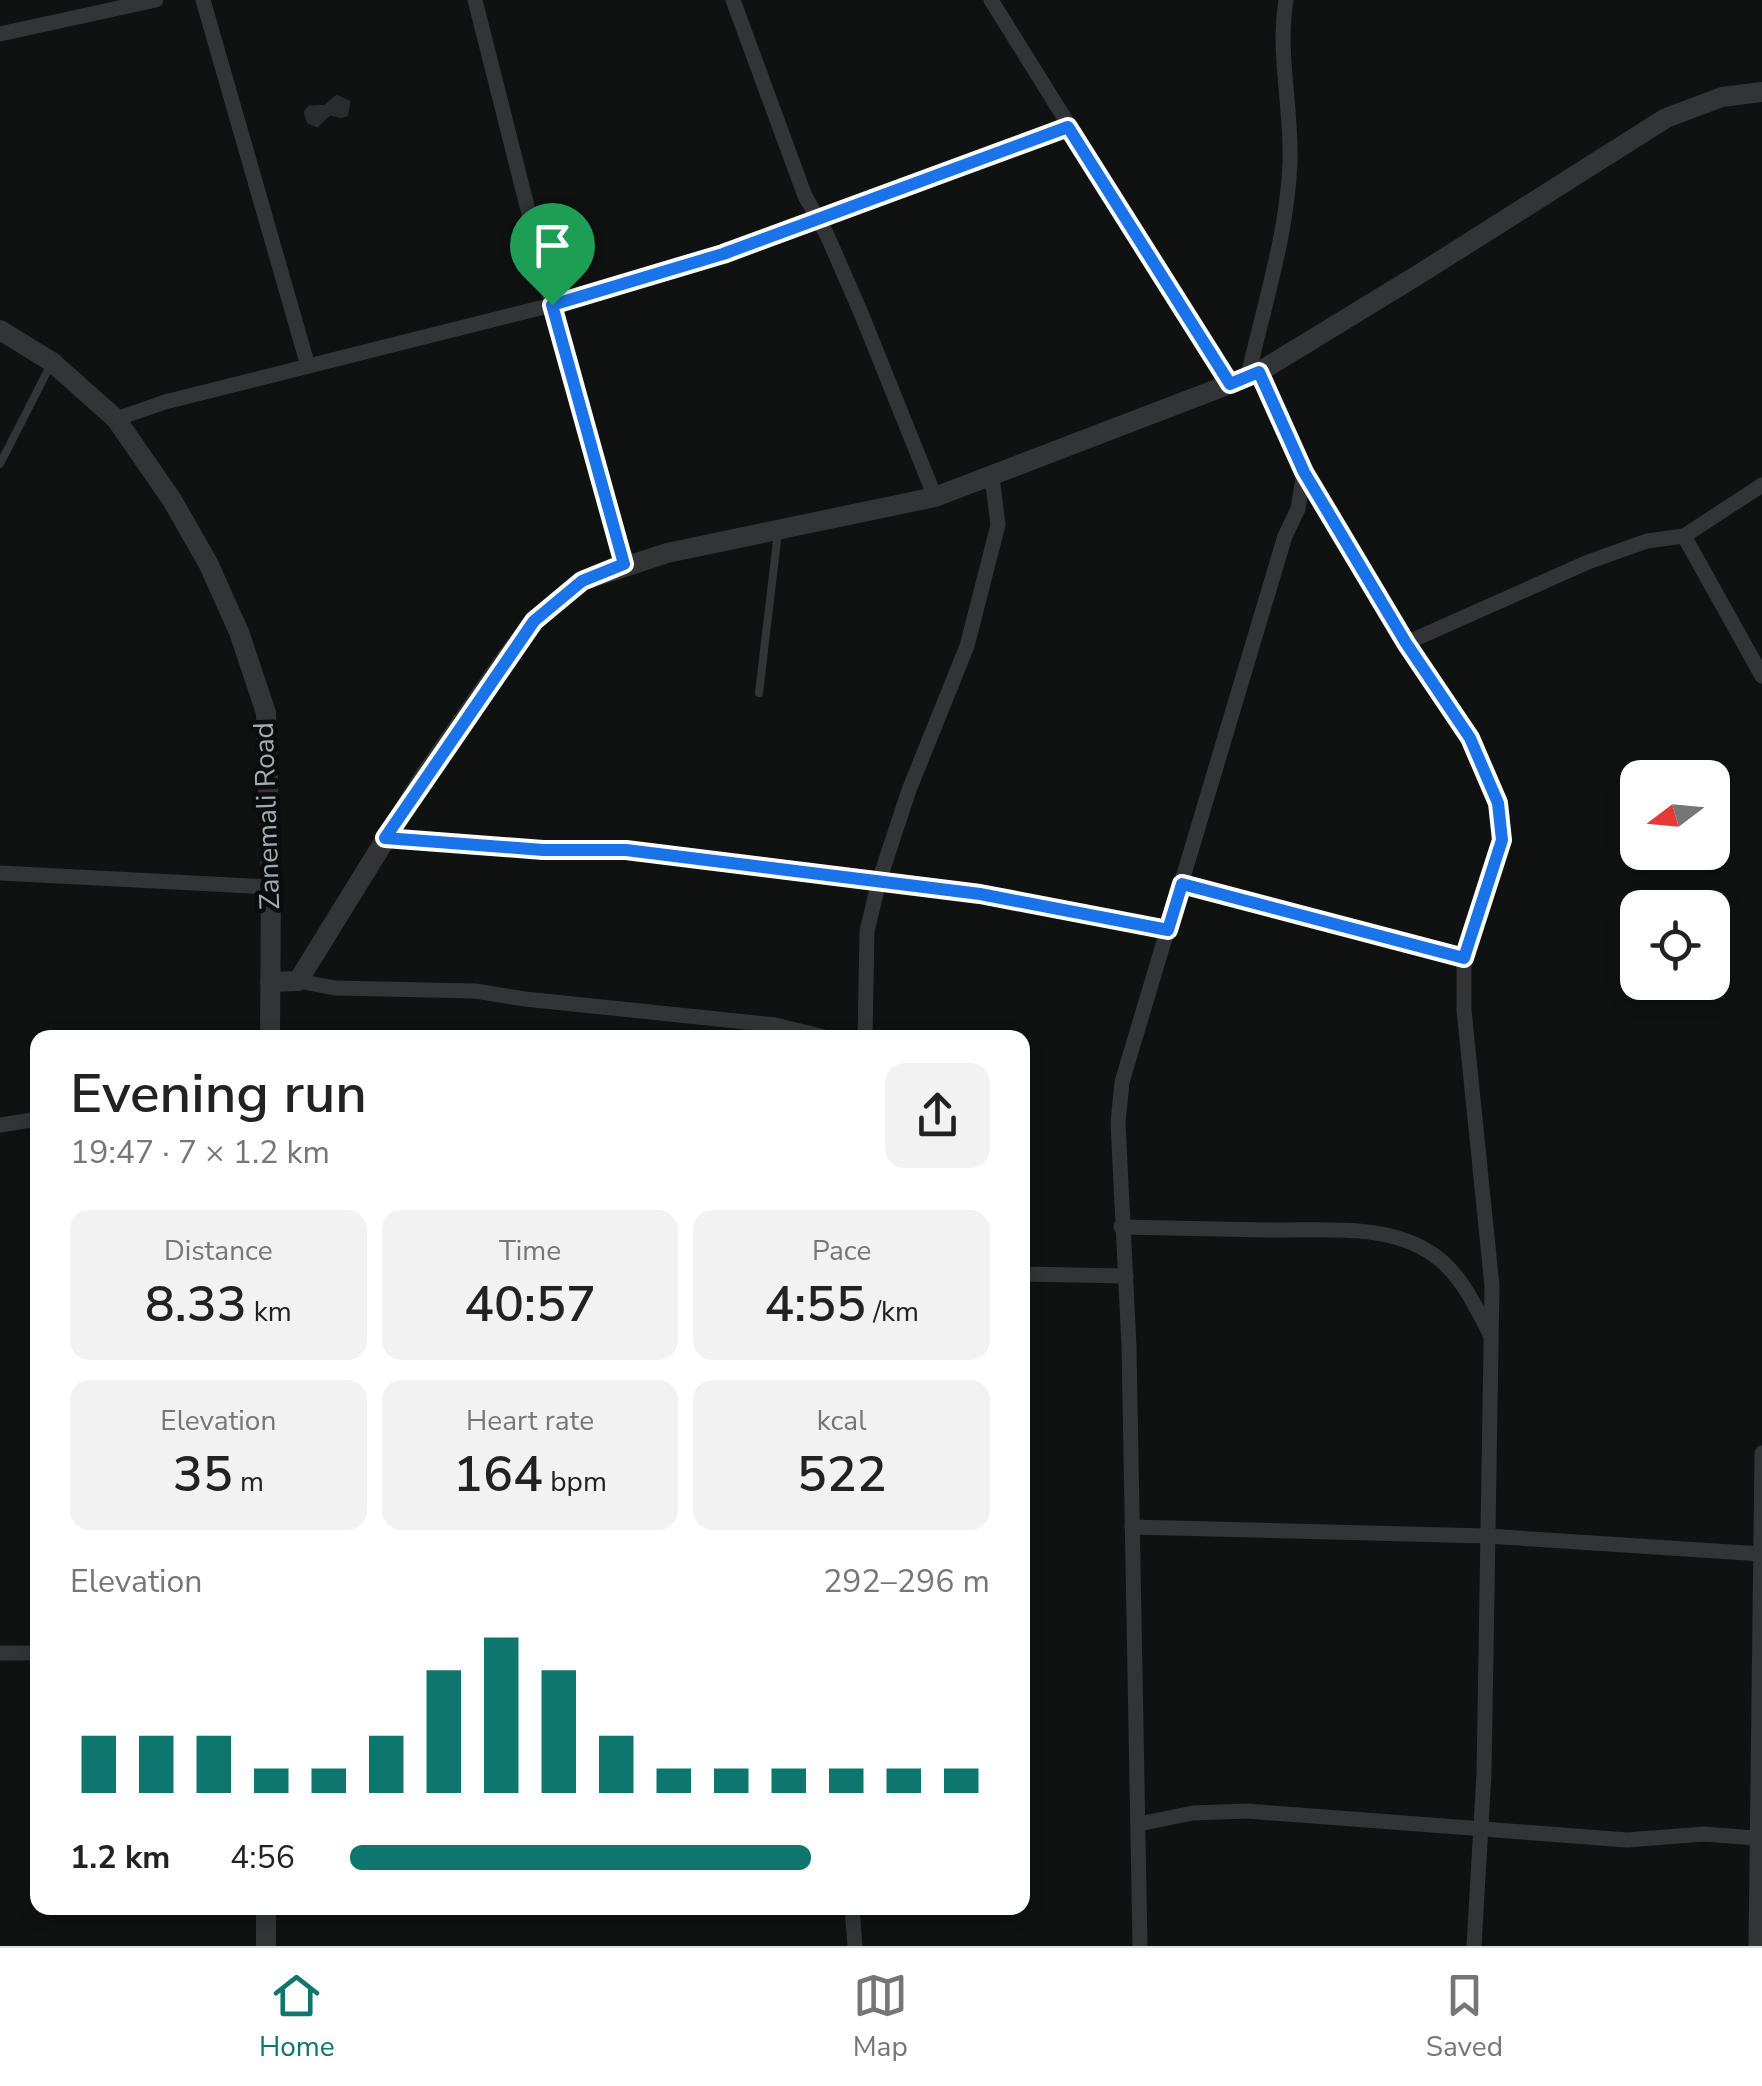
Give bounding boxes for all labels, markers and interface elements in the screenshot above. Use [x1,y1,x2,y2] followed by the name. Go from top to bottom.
[510,203,595,306] pin
[525,218,580,273] icon: arrive
[245,721,289,911] street label: Zanemali Road
[1620,760,1730,870] north arrow
[1620,760,1730,1000] map controls
[1620,890,1730,1000] button: locate
[70,1056,367,1131] text: Evening run
[885,1063,990,1168] button: share
[70,1131,330,1174] text: 19:47 · 7 × 1.2 km
[164,1232,273,1270] text: Distance
[499,1232,561,1270] text: Time
[812,1232,871,1270] text: Pace
[145,1270,247,1339] text: 8.33
[464,1270,596,1339] text: 40:57
[764,1270,866,1339] text: 4:55
[247,1293,292,1331] text: km
[866,1293,919,1331] text: /km
[160,1402,276,1440] text: Elevation
[466,1402,594,1440] text: Heart rate
[817,1402,866,1440] text: kcal
[173,1440,233,1509] text: 35
[453,1440,543,1509] text: 164
[797,1440,887,1509] text: 522
[233,1463,264,1501] text: m
[543,1463,607,1501] text: bpm
[70,1560,203,1603] text: Elevation
[823,1560,990,1603] text: 292–296 m
[70,1836,170,1879] text: 1.2 km
[230,1836,295,1879] text: 4:56
[259,1968,335,2066] tab: Home
[853,1968,908,2066] tab: Map
[1426,1968,1503,2066] tab: Saved

